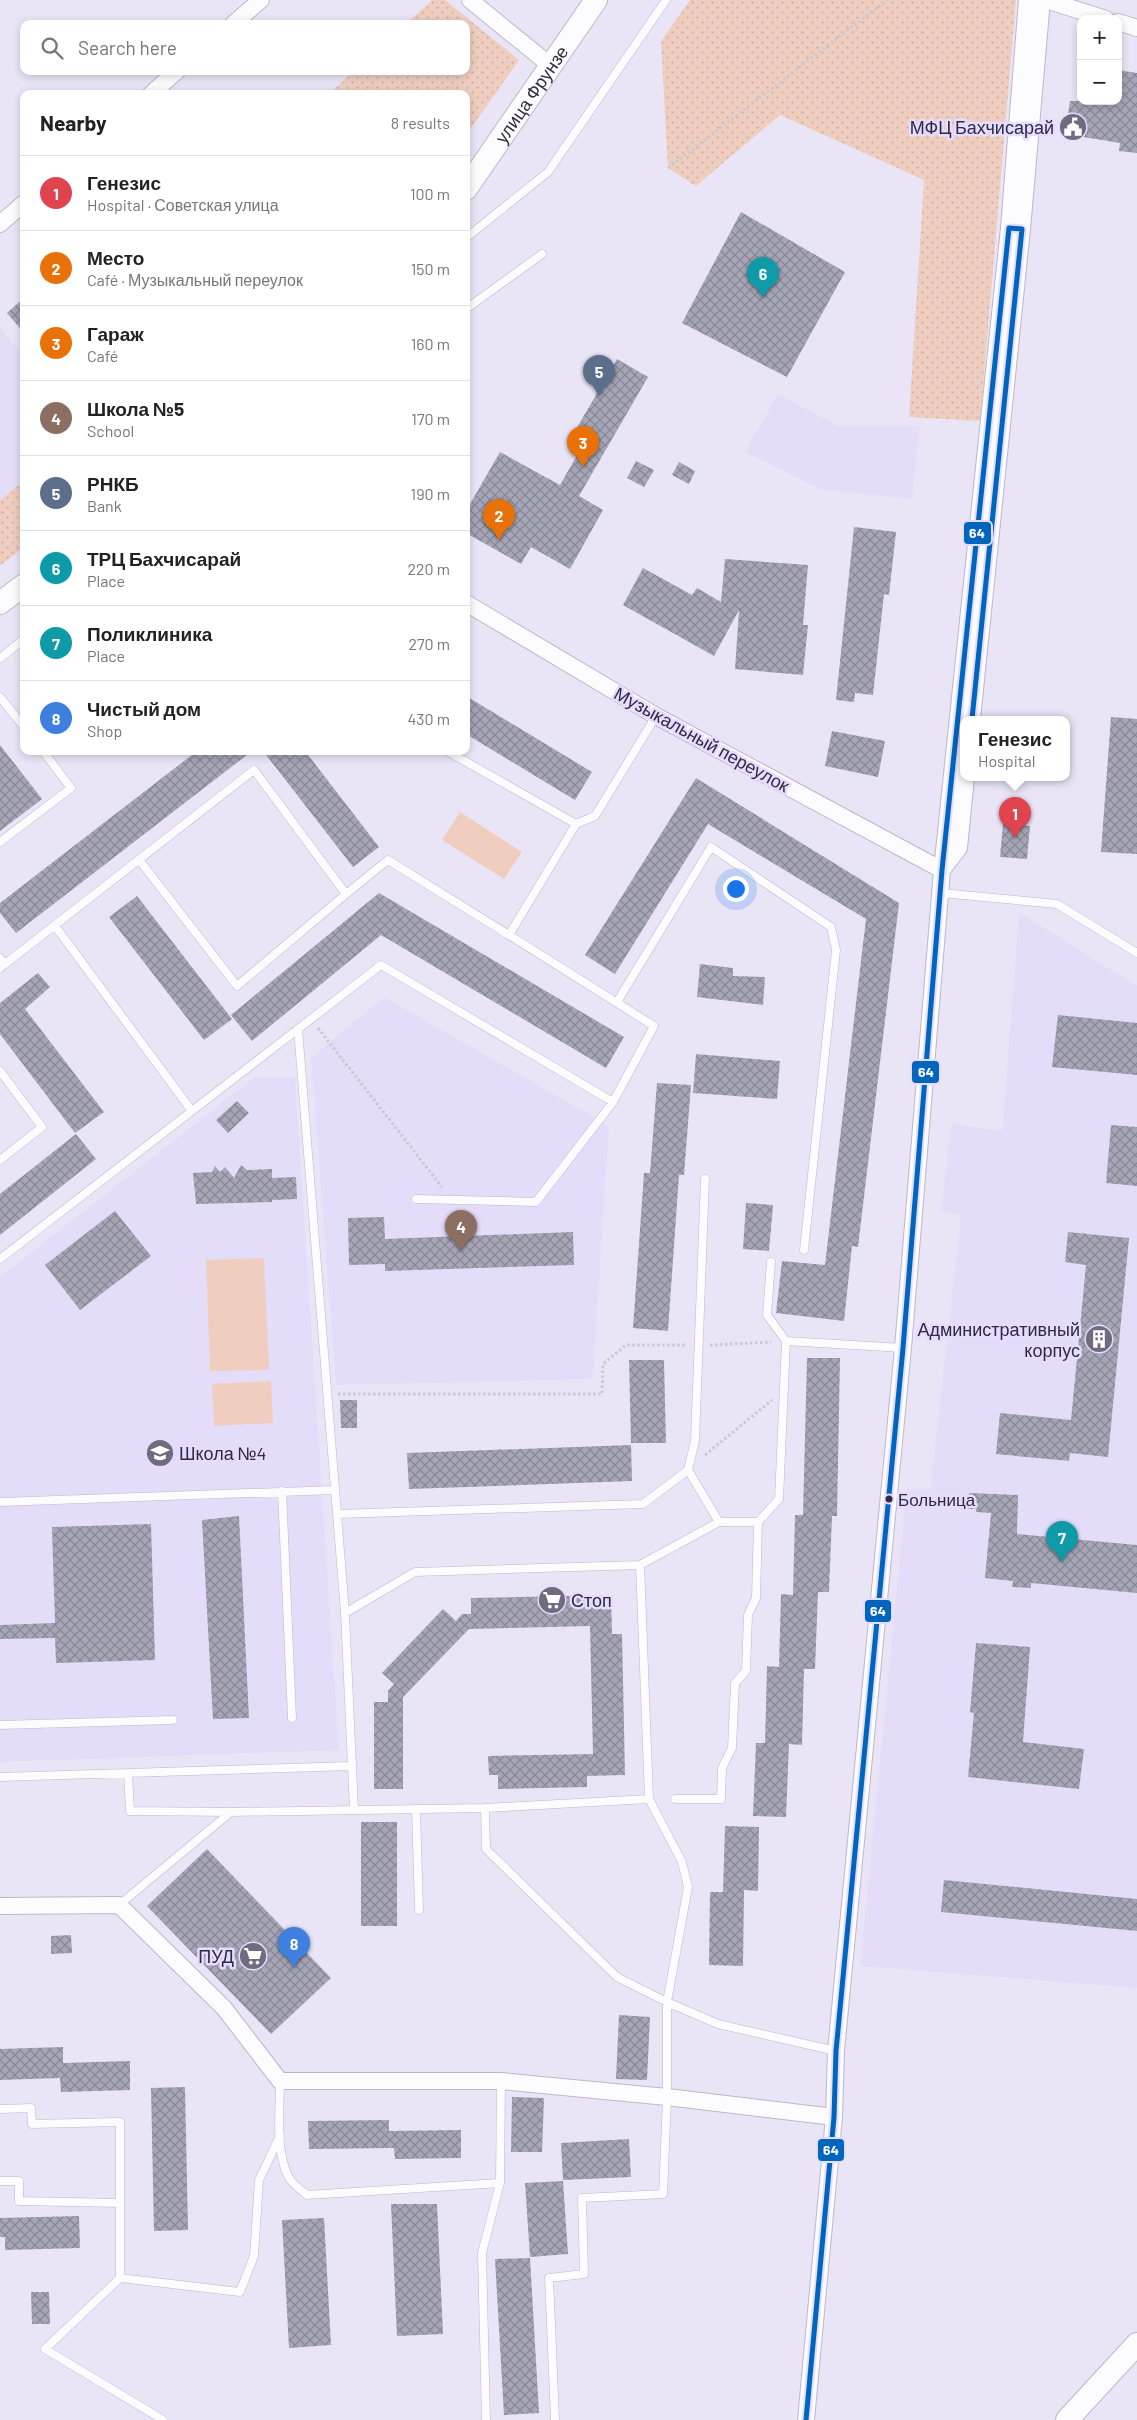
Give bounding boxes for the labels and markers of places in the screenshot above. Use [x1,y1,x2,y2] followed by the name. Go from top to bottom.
[1058,112,1088,142] public building icon: МФЦ Бахчисарай
[910,116,1054,138] place label: МФЦ Бахчисарай
[747,257,779,298] pin: 6
[583,355,615,396] pin: 5
[567,426,599,467] pin: 3
[483,499,515,540] pin: 2
[999,797,1031,838] pin: 1
[445,1210,477,1251] pin: 4
[917,1318,1080,1361] place label: Административный корпус
[1084,1324,1114,1354] building icon: Административный корпус
[145,1438,175,1468] school or university icon: Школа №4
[179,1442,267,1464] place label: Школа №4
[898,1489,976,1509] place label: Больница
[884,1494,894,1504] marker: Больница
[1046,1521,1078,1562] pin: 7
[537,1585,567,1615] supermarket icon: Стоп
[571,1589,612,1611] place label: Стоп
[278,1927,310,1968] pin: 8
[238,1941,268,1971] supermarket icon: ПУД
[198,1945,234,1967] place label: ПУД

